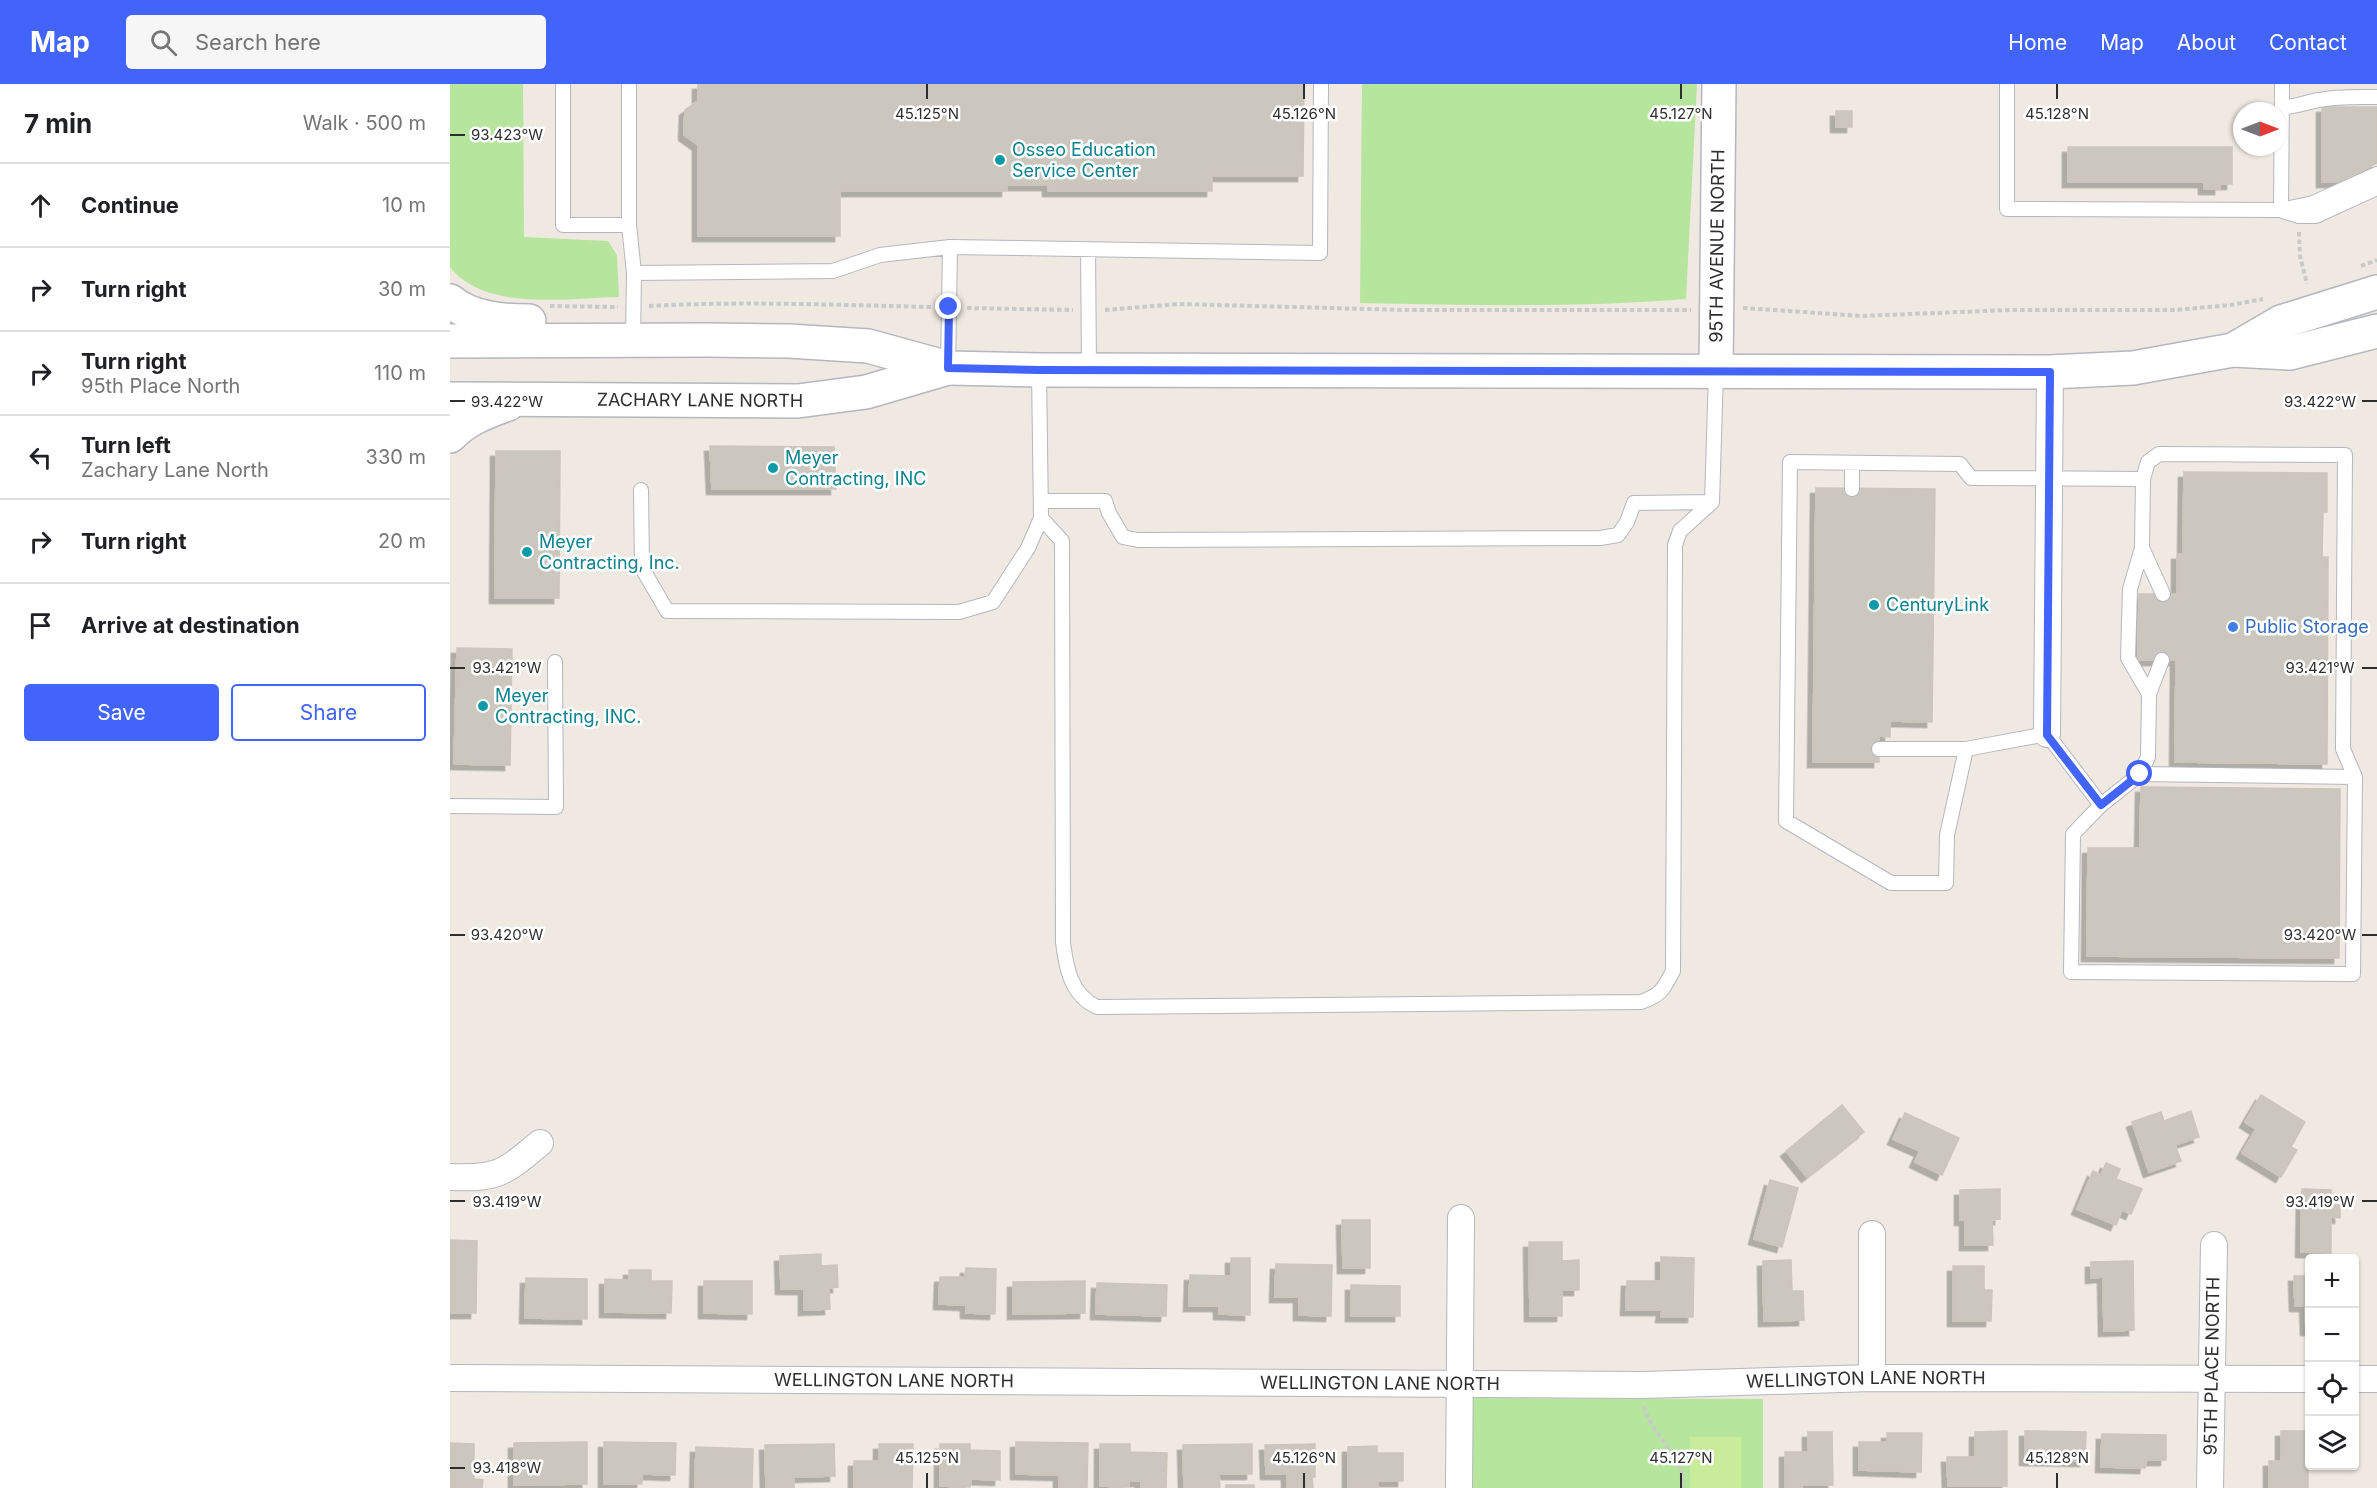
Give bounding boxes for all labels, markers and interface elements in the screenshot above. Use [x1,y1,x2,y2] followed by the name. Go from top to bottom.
[126,15,546,69] search box
[30,25,90,59] text: Map
[147,26,180,59] icon: search
[195,29,321,55] text: Search here
[2008,30,2067,55] text: Home
[2100,30,2144,55] text: Map
[2177,30,2236,55] text: About
[2269,30,2347,55] text: Contact
[2233,102,2287,156] north arrow
[895,104,959,123] text: 45.125°N
[1272,104,1336,123] text: 45.126°N
[1649,104,1713,123] text: 45.127°N
[2025,104,2089,123] text: 45.128°N
[24,108,92,139] text: 7 min
[303,111,426,135] text: Walk · 500 m
[471,125,543,144] text: 93.423°W
[1012,139,1156,181] place label: Osseo Education Service Center
[1705,149,1728,343] street label: 95TH AVENUE NORTH
[993,153,1007,167] marker: Osseo Education Service Center
[24,189,57,222] icon: ahead
[81,192,179,218] text: Continue
[382,193,426,217] text: 10 m
[24,273,57,306] icon: right
[81,276,187,302] text: Turn right
[378,277,426,301] text: 30 m
[935,293,961,319] route end
[81,348,187,374] text: Turn right
[24,357,57,390] icon: right
[374,361,426,385] text: 110 m
[81,374,240,398] text: 95th Place North
[597,389,803,411] street label: ZACHARY LANE NORTH
[471,392,543,411] text: 93.422°W
[2284,392,2356,411] text: 93.422°W
[81,432,171,458] text: Turn left
[24,441,57,474] icon: left
[366,445,426,469] text: 330 m
[785,447,926,489] place label: Meyer Contracting, INC
[81,458,269,482] text: Zachary Lane North
[766,461,780,475] marker: Meyer Contracting, INC
[24,525,57,558] icon: right
[81,528,187,554] text: Turn right
[378,529,426,553] text: 20 m
[539,531,680,573] place label: Meyer Contracting, Inc.
[520,545,534,559] marker: Meyer Contracting, Inc.
[1886,594,1989,615] place label: CenturyLink
[1867,598,1881,612] marker: CenturyLink
[24,609,57,642] icon: arrive
[81,612,300,638] text: Arrive at destination
[2245,616,2369,637] place label: Public Storage
[2226,620,2240,634] marker: Public Storage
[472,658,542,677] text: 93.421°W
[2285,658,2355,677] text: 93.421°W
[24,684,219,741] button: Save
[231,684,426,741] button: Share
[495,685,642,727] place label: Meyer Contracting, INC.
[476,699,490,713] marker: Meyer Contracting, INC.
[2126,760,2152,786] route start
[471,925,543,944] text: 93.420°W
[2284,925,2356,944] text: 93.420°W
[473,1192,542,1211] text: 93.419°W
[2286,1192,2355,1211] text: 93.419°W
[2305,1254,2359,1470] map controls
[2305,1254,2359,1308] button: +
[2200,1277,2223,1456] street label: 95TH PLACE NORTH
[2305,1308,2359,1362] button: −
[2305,1362,2359,1416] button: locate
[1746,1367,1986,1392] street label: WELLINGTON LANE NORTH
[774,1369,1014,1391] street label: WELLINGTON LANE NORTH
[1260,1372,1500,1394] street label: WELLINGTON LANE NORTH
[2305,1416,2359,1470] button: layers
[895,1448,959,1467] text: 45.125°N
[1272,1448,1336,1467] text: 45.126°N
[1649,1448,1713,1467] text: 45.127°N
[2025,1448,2089,1467] text: 45.128°N
[473,1458,542,1477] text: 93.418°W

